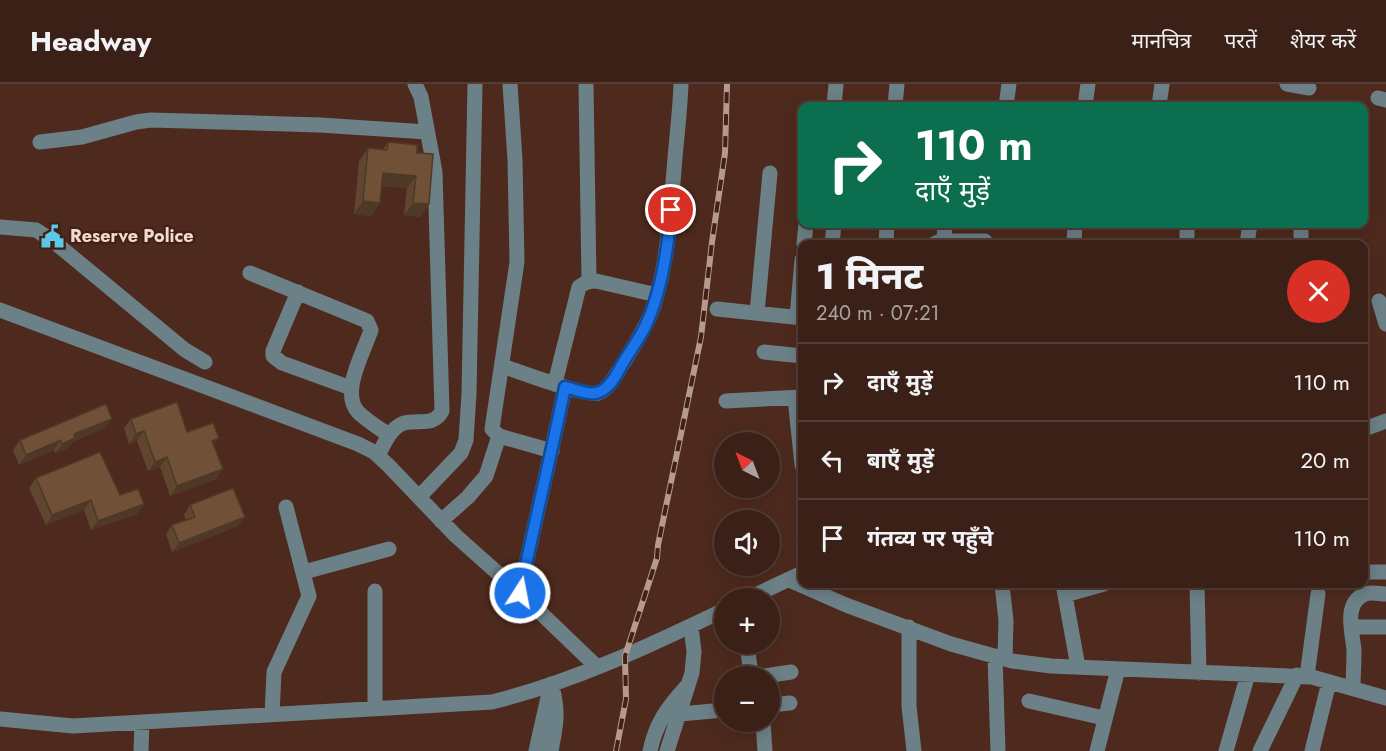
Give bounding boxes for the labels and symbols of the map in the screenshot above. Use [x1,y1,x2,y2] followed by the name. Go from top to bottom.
[645,184,696,235] pin
[39,223,65,249] public building icon: Reserve Police
[70,223,194,249] place label: Reserve Police
[714,432,780,498] north arrow
[488,561,552,625] position arrow

